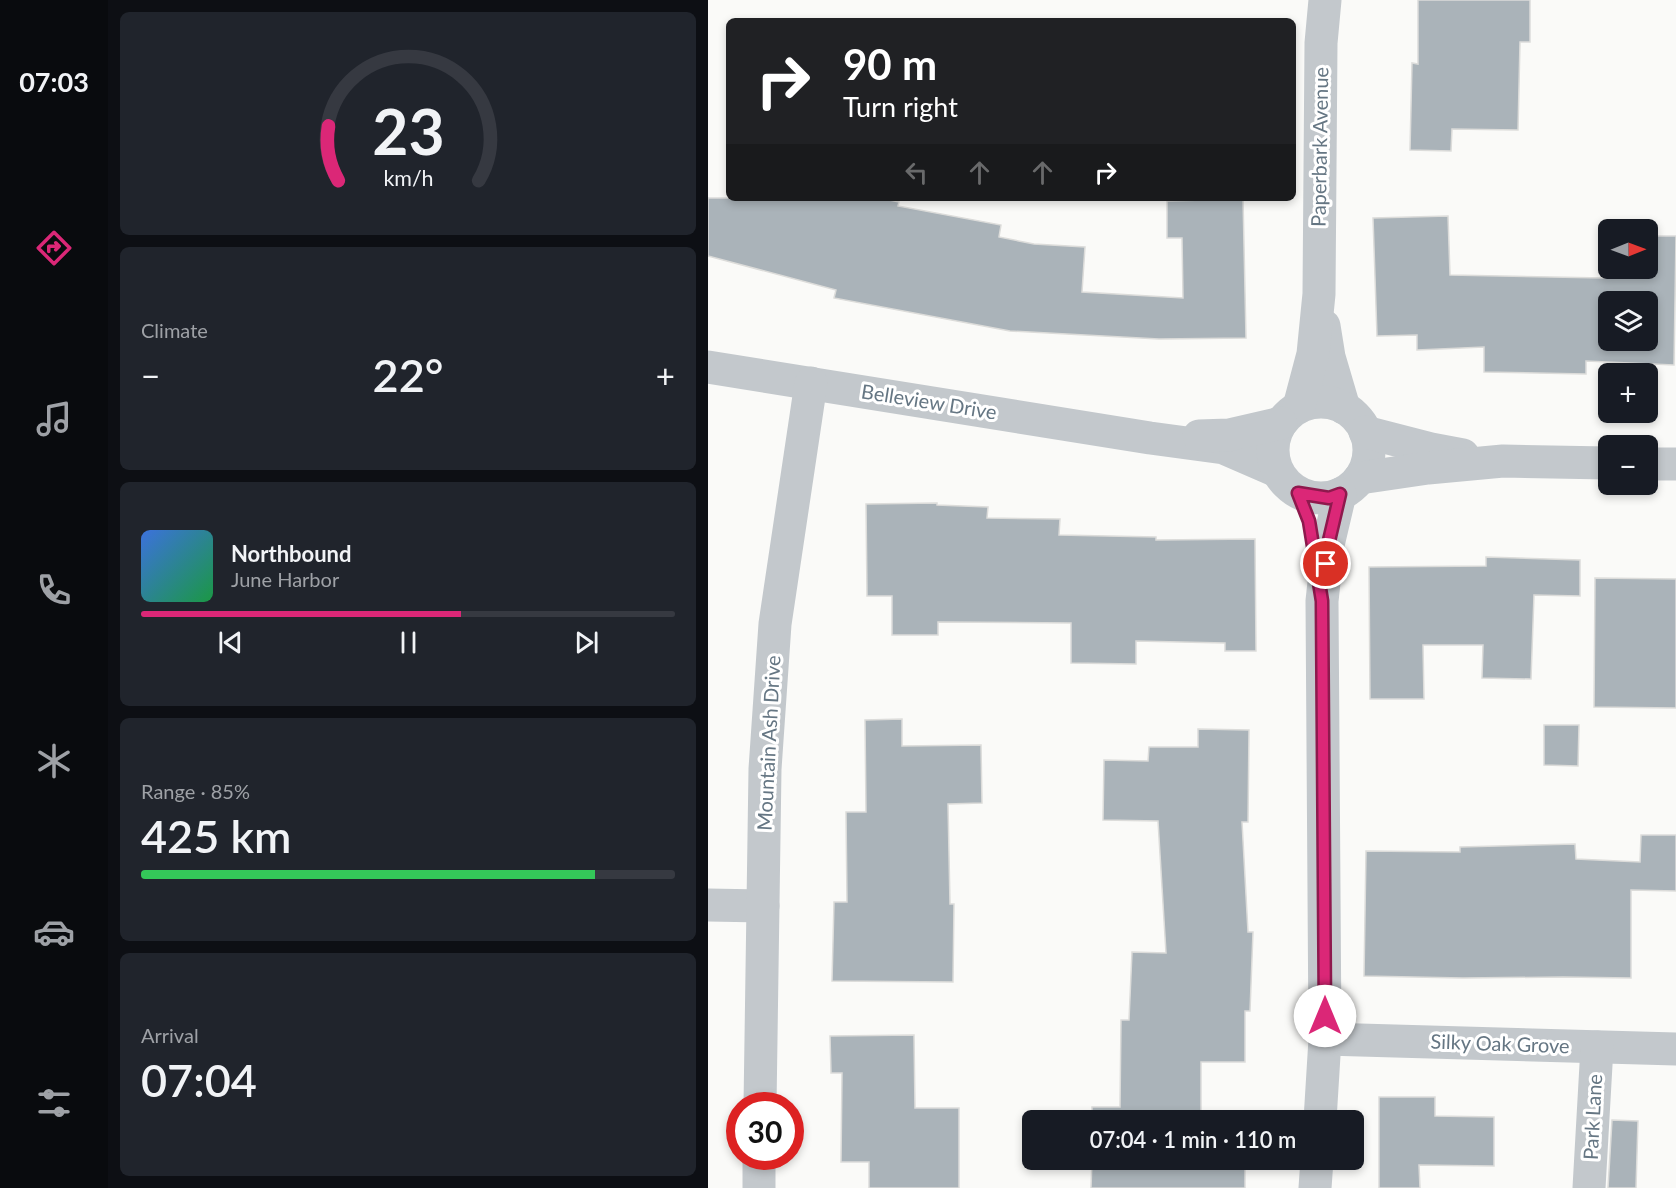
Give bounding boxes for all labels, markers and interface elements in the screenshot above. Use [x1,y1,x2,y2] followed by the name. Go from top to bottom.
[843,39,937,89] text: 90 m
[744,42,822,120] icon: right
[19,65,89,98] text: 07:03
[1306,67,1332,227] street label: Paperbark Avenue
[843,90,958,123] text: Turn right
[372,93,444,168] text: 23
[900,156,933,189] icon: left
[963,156,996,189] icon: ahead
[1026,156,1059,189] icon: ahead
[1089,156,1122,189] icon: right
[383,165,433,191] text: km/h
[1598,219,1658,279] north arrow
[1598,219,1658,495] map controls
[33,227,75,269] icon: directions
[1598,291,1658,351] button: layers
[141,318,208,342] text: Climate
[373,348,443,402] text: 22°
[141,355,160,395] text: −
[656,355,675,395] text: +
[1598,363,1658,423] button: +
[860,378,999,424] street label: Belleview Drive
[33,398,75,440] icon: music
[1598,435,1658,495] button: −
[1300,538,1351,589] pin
[231,540,351,567] text: Northbound
[1309,547,1342,580] icon: arrive
[231,567,339,591] text: June Harbor
[33,569,75,611] icon: phone
[214,626,247,659] icon: previous
[392,626,425,659] icon: pause
[570,626,603,659] icon: next
[751,655,785,831] street label: Mountain Ash Drive
[33,740,75,782] icon: climate
[141,779,250,803] text: Range · 85%
[141,809,291,863] text: 425 km
[33,911,75,953] icon: car
[1293,984,1357,1048] position arrow
[141,1023,199,1047] text: Arrival
[1430,1029,1570,1057] street label: Silky Oak Grove
[141,1053,257,1107] text: 07:04
[1578,1073,1606,1161] street label: Park Lane
[33,1082,75,1124] icon: filters
[726,1092,804,1170] speed limit sign: 30
[1090,1126,1296,1153] text: 07:04 · 1 min · 110 m

